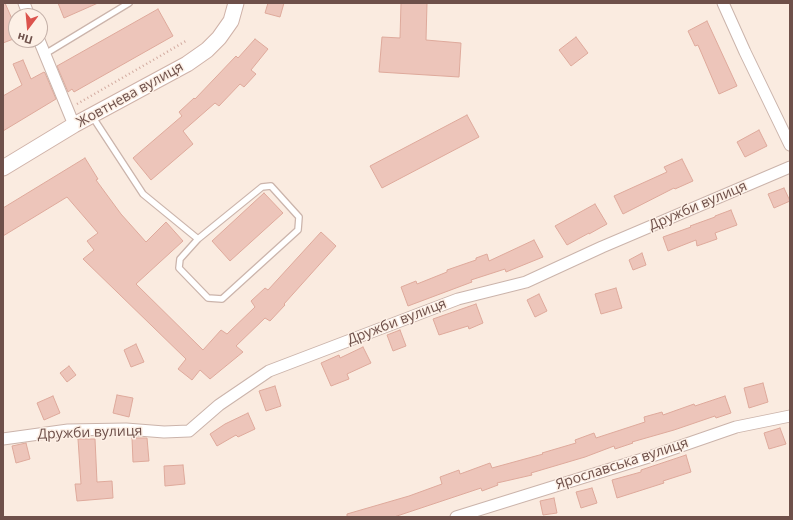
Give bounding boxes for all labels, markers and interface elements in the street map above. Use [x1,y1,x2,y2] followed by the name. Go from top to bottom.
[8,8,48,48] north arrow
[15,30,34,48] text: Пн
[74,59,186,131] street label: Жовтнева вулиця
[646,178,750,234] street label: Дружби вулиця
[345,295,449,349] street label: Дружби вулиця
[37,423,143,443] street label: Дружби вулиця
[554,435,690,493] street label: Ярославська вулиця

